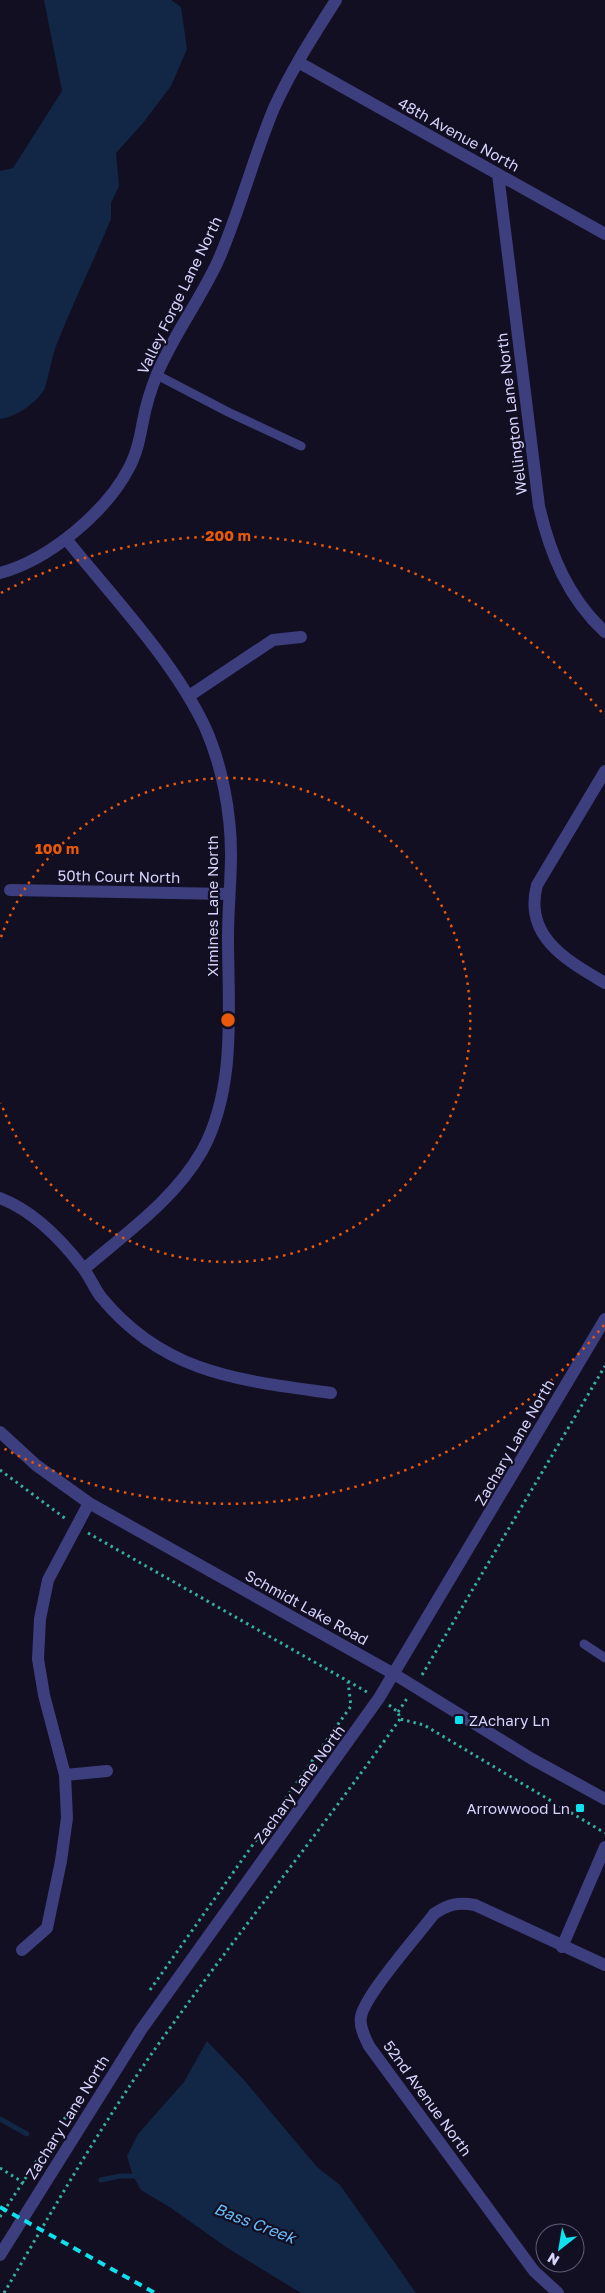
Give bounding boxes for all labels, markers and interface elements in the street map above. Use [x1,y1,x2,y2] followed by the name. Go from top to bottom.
[395,93,523,175] street label: 48th Avenue North
[133,213,225,377] street label: Valley Forge Lane North
[492,332,530,496] street label: Wellington Lane North
[205,526,251,544] text: 200 m
[203,835,221,977] street label: Ximines Lane North
[35,839,79,857] text: 100 m
[57,866,181,886] street label: 50th Court North
[219,1011,237,1029] centre of rings
[471,1376,557,1508] street label: Zachary Lane North
[242,1566,372,1648] street label: Schmidt Lake Road
[469,1711,550,1729] place label: ZAchary Ln
[453,1714,465,1726] marker: ZAchary Ln
[250,1721,348,1847] street label: Zachary Lane North
[466,1799,570,1817] place label: Arrowwood Ln
[574,1802,586,1814] marker: Arrowwood Ln
[380,2037,476,2159] street label: 52nd Avenue North
[22,2052,112,2182] street label: Zachary Lane North
[212,2198,300,2248] water label: Bass Creek
[535,2223,585,2273] north arrow
[544,2250,562,2270] text: N

